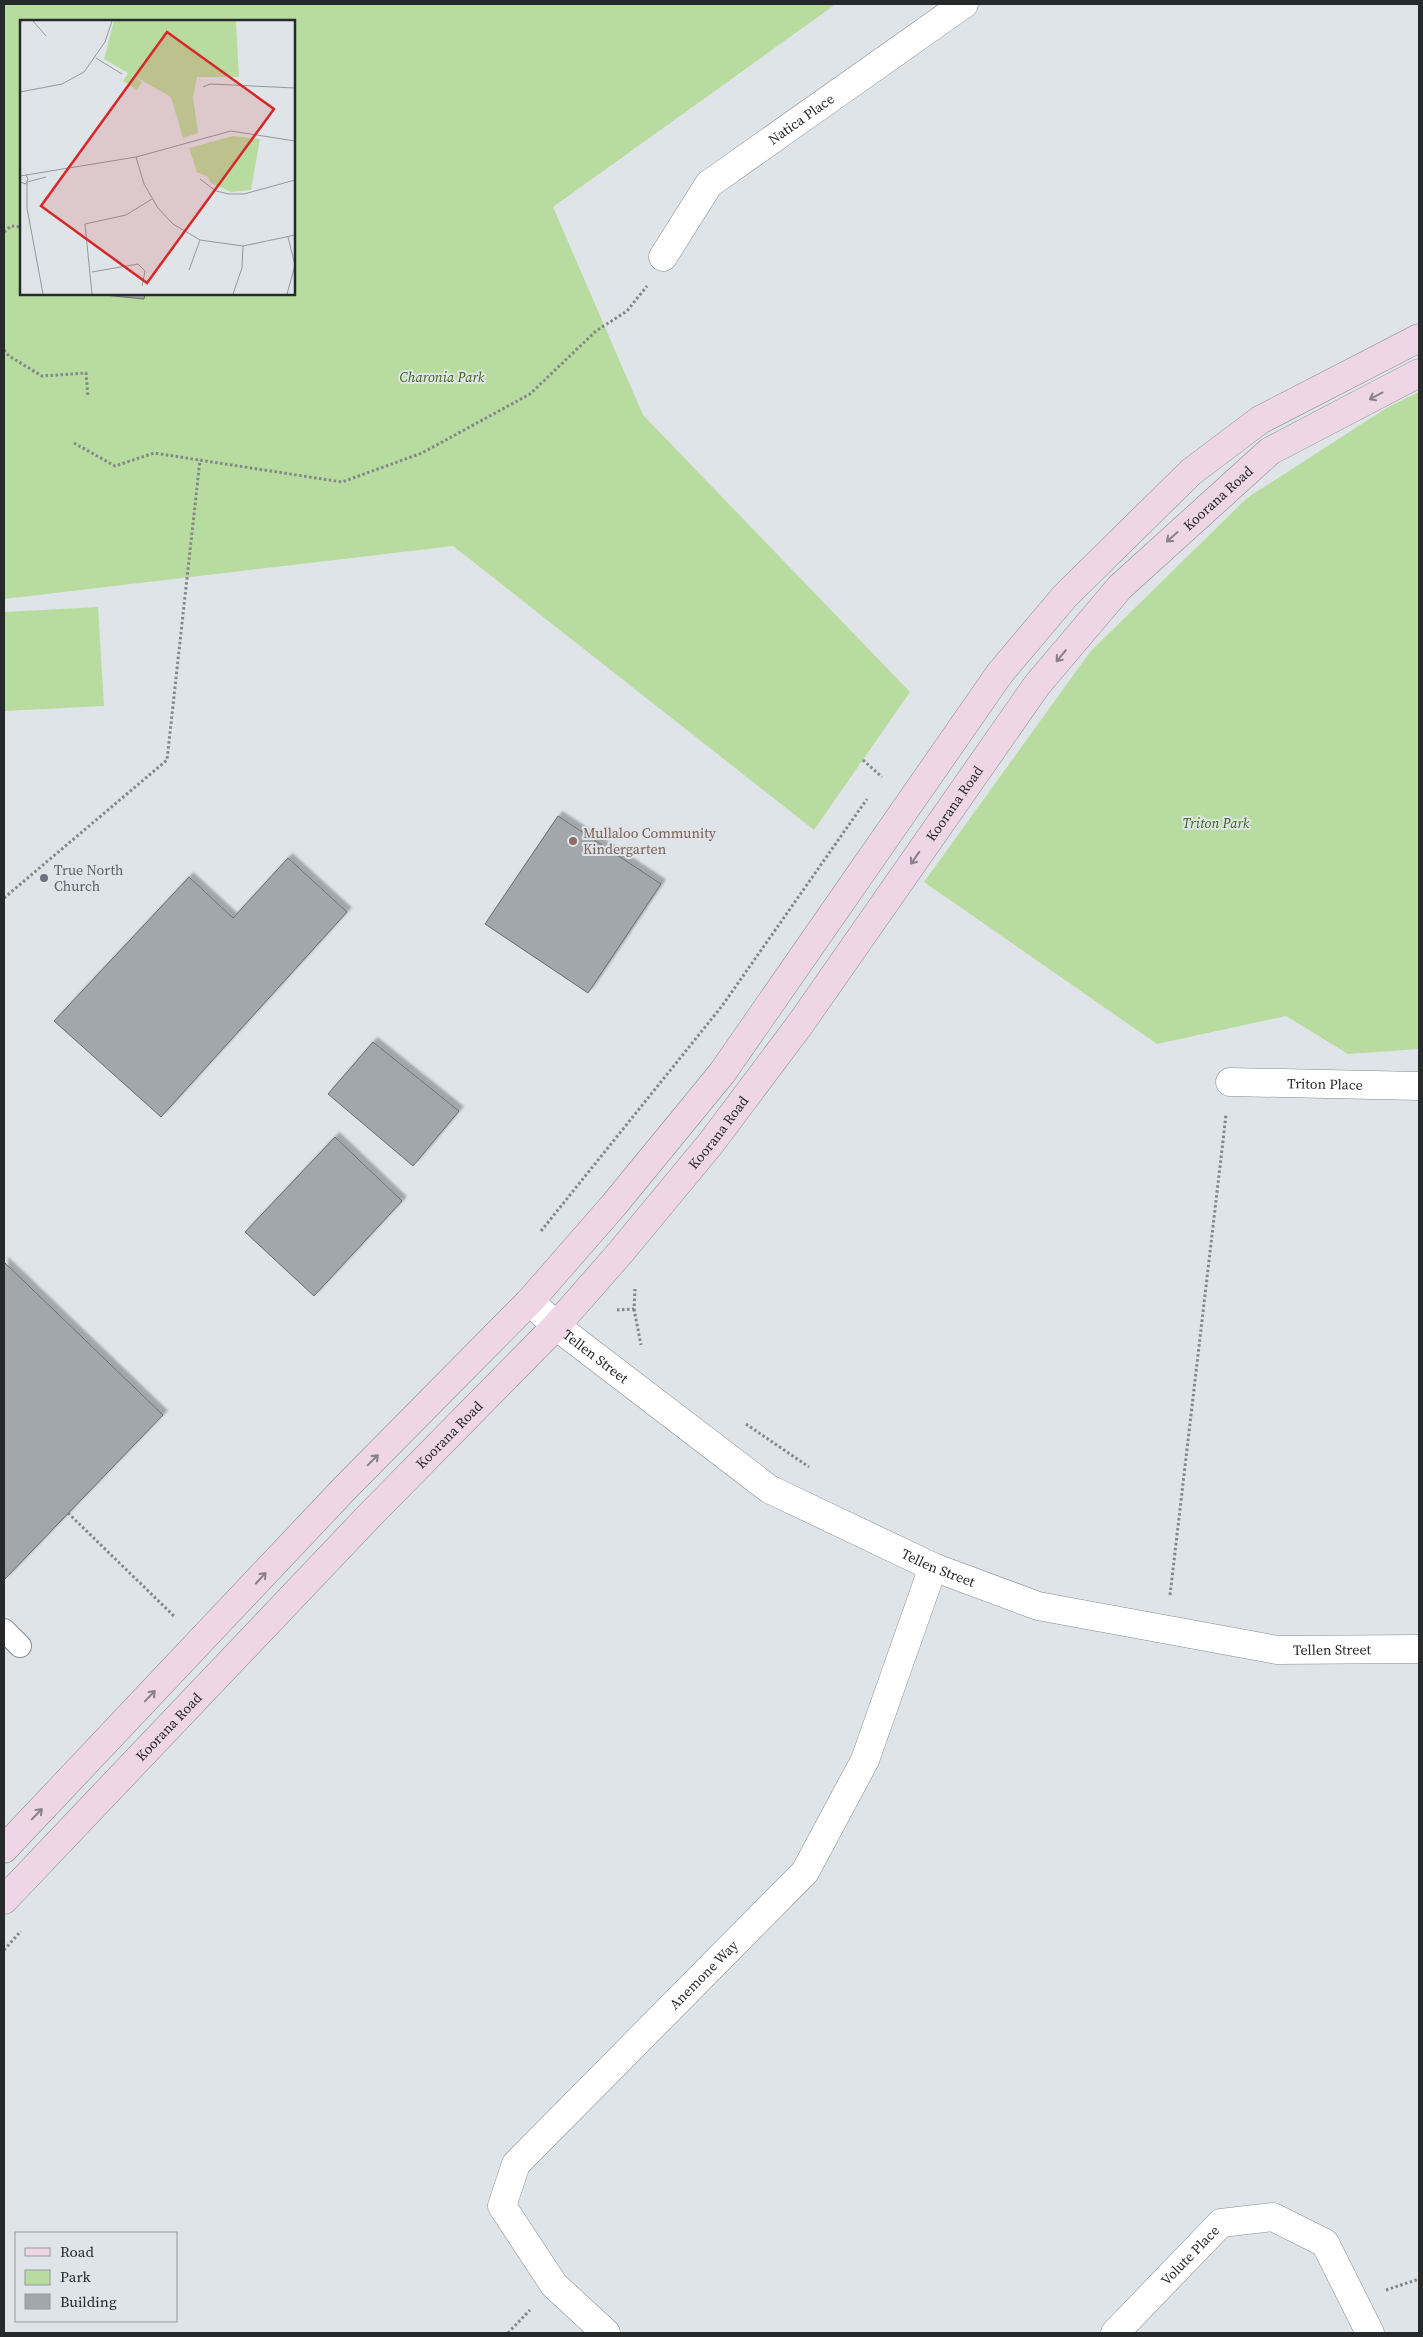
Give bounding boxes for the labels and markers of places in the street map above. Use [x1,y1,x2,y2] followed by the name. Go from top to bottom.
[583,823,717,859] place label: Mullaloo Community Kindergarten
[567,835,579,847] marker: Mullaloo Community Kindergarten
[54,860,123,896] place label: True North Church
[38,872,50,884] marker: True North Church

